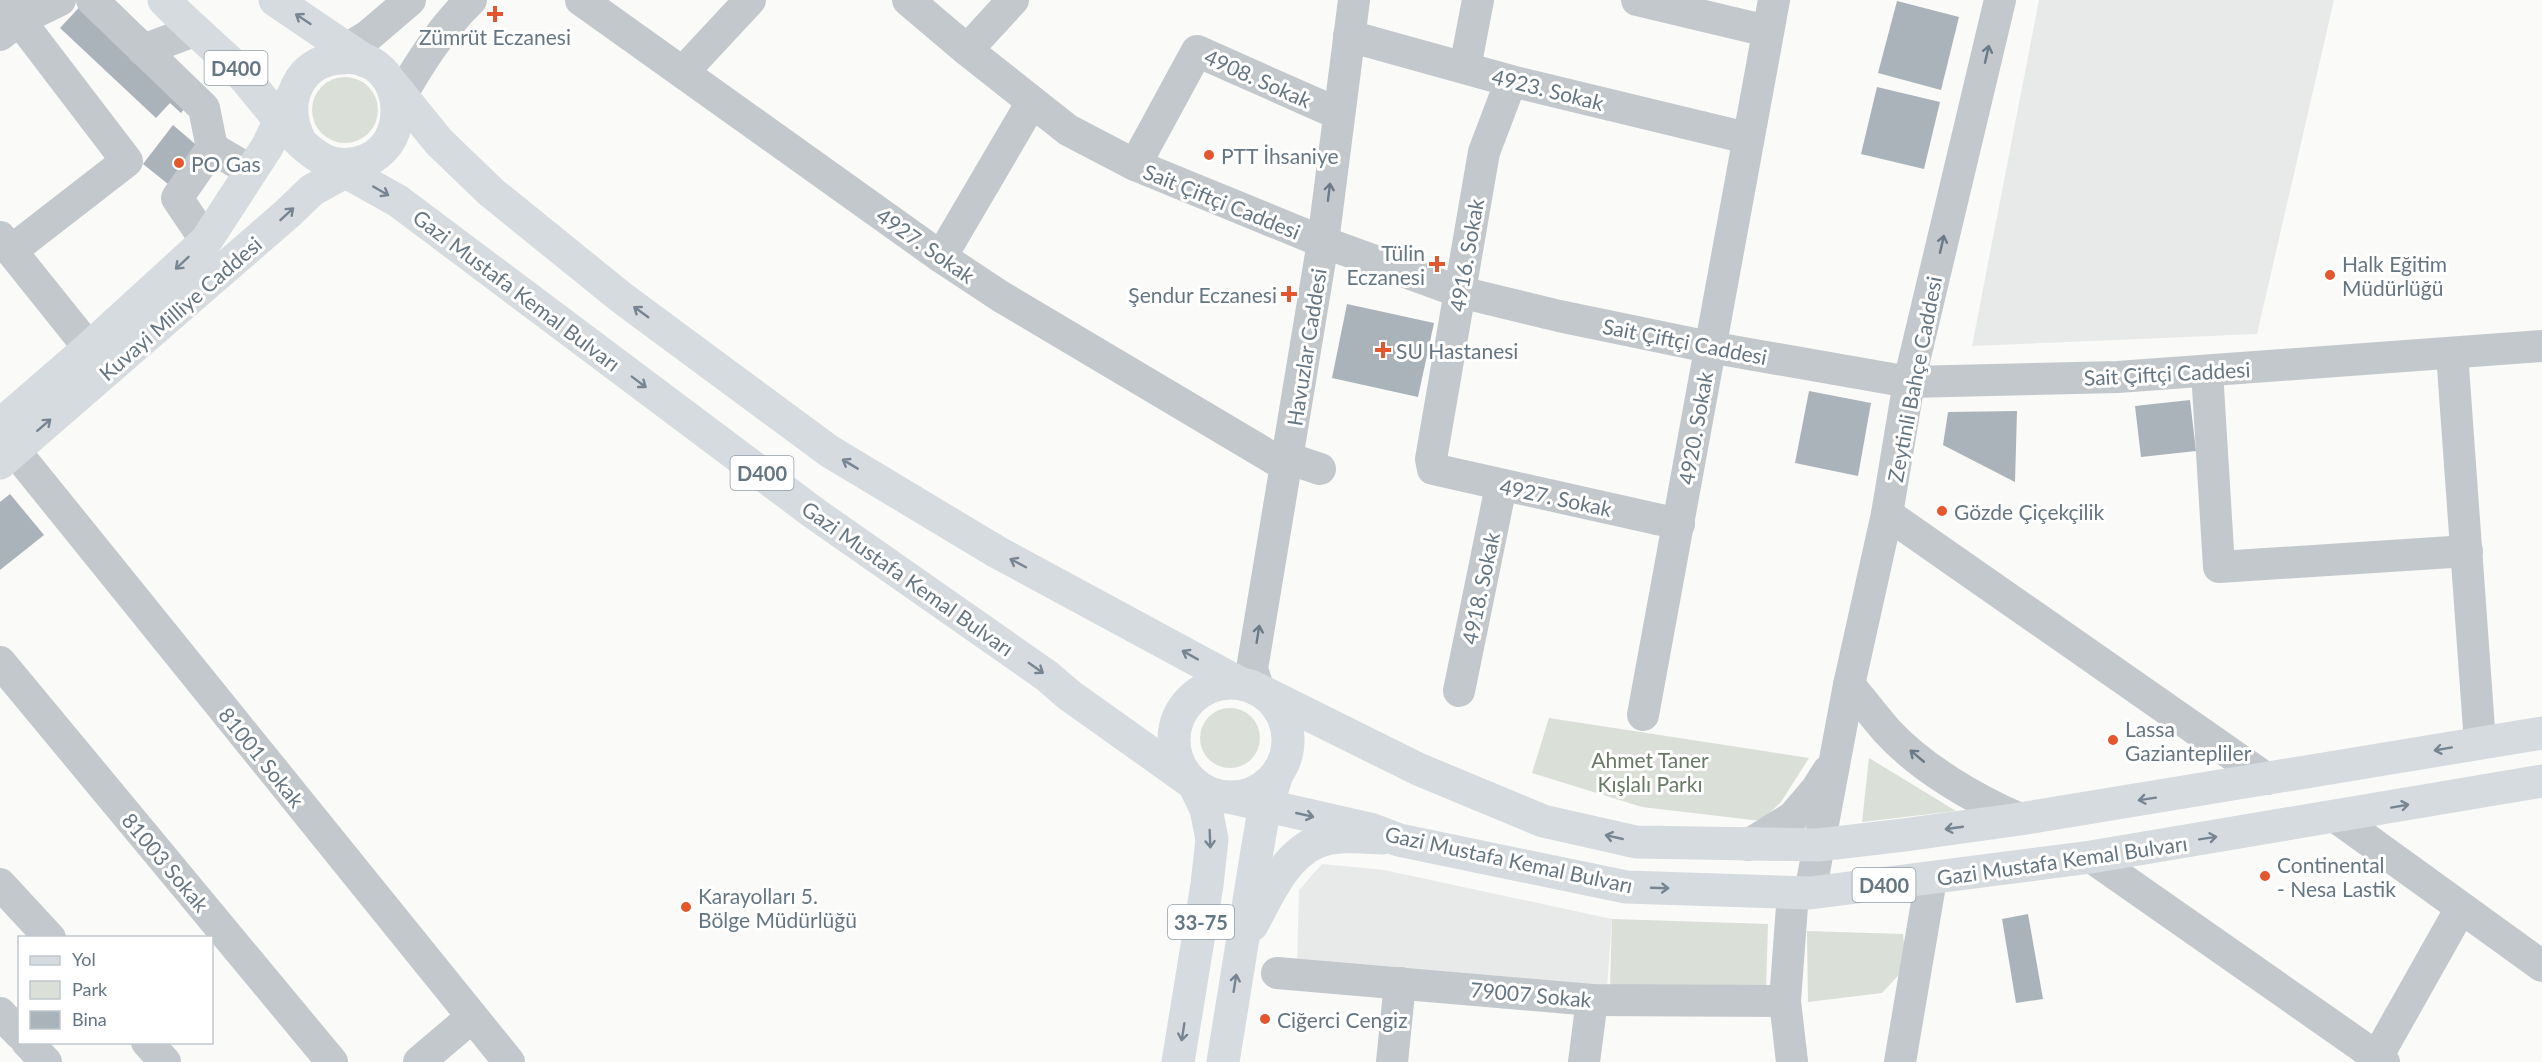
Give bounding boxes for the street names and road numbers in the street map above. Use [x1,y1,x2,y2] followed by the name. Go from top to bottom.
[1201,43,1315,113] street label: 4908. Sokak
[204,51,268,85] road number: D400
[1490,63,1607,115] street label: 4923. Sokak
[1140,158,1304,244] street label: Sait Çiftçi Caddesi
[1444,196,1488,313] street label: 4916. Sokak
[872,202,980,288] street label: 4927. Sokak
[409,204,625,376] street label: Gazi Mustafa Kemal Bulvarı
[94,231,266,385] street label: Kuvayi Milliye Caddesi
[1281,266,1331,428] street label: Havuzlar Caddesi
[1882,274,1946,484] street label: Zeytinli Bahçe Caddesi
[1601,313,1769,369] street label: Sait Çiftçi Caddesi
[2083,356,2251,390] street label: Sait Çiftçi Caddesi
[1673,369,1717,486] street label: 4920. Sokak
[730,456,794,490] road number: D400
[1498,473,1615,521] street label: 4927. Sokak
[797,495,1019,661] street label: Gazi Mustafa Kemal Bulvarı
[1456,529,1504,646] street label: 4918. Sokak
[214,702,310,812] street label: 81001 Sokak
[117,808,215,917] street label: 81003 Sokak
[1383,821,1635,897] street label: Gazi Mustafa Kemal Bulvarı
[1935,830,2189,890] street label: Gazi Mustafa Kemal Bulvarı
[1852,868,1916,902] road number: D400
[1168,905,1234,939] road number: 33-75
[1469,976,1593,1012] street label: 79007 Sokak

